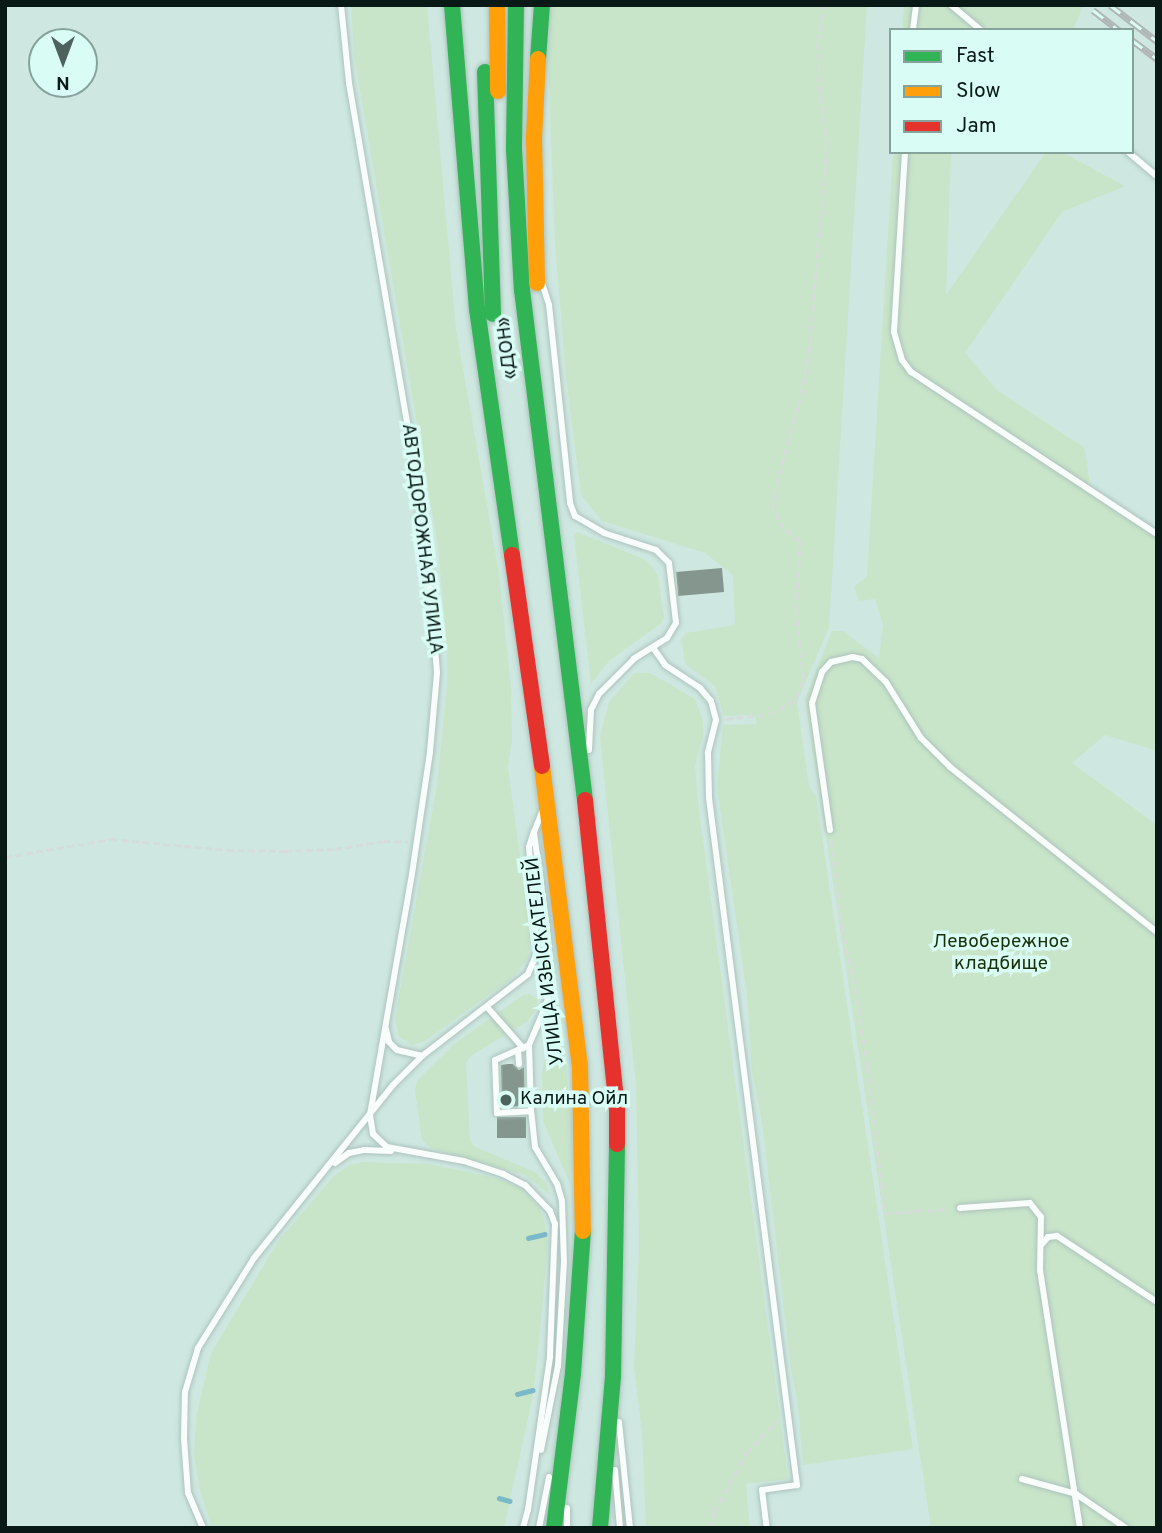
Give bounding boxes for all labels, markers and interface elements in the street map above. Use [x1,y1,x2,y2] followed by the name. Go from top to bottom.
[28,28,98,98] north arrow
[889,28,1134,154] legend
[956,43,995,70] text: Fast
[56,70,70,94] text: N
[956,78,1001,105] text: Slow
[956,113,997,140] text: Jam
[493,315,523,381] street label: «ДОН»
[396,422,446,656] street label: АВТОДОРОЖНАЯ УЛИЦА
[522,855,570,1067] street label: УЛИЦА ИЗЫСКАТЕЛЕЙ
[932,932,1070,976] park label: Левобережное кладбище
[520,1089,628,1111] place label: Калина Ойл
[498,1092,514,1108] marker: Калина Ойл

